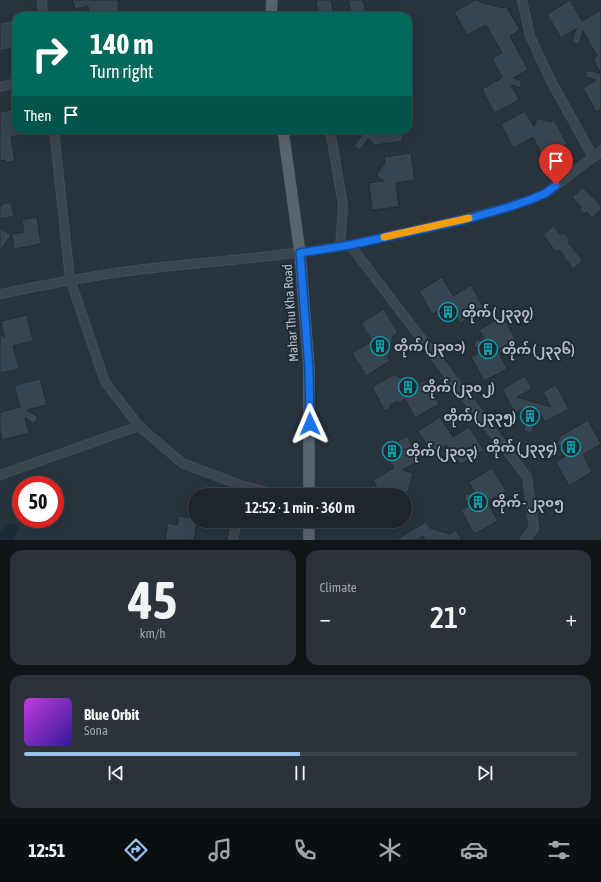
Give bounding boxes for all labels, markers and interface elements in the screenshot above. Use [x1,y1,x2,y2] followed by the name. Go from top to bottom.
[24,28,76,80] icon: right
[90,28,153,60] text: 140 m
[90,61,153,82] text: Turn right
[60,104,82,126] icon: arrive
[24,107,52,124] text: Then
[539,144,573,185] pin
[545,150,567,172] icon: arrive
[280,264,301,362] street label: Mahar Thu Kha Road
[437,301,459,323] building icon: တိုက် (၂၃၃၇)
[462,303,533,324] place label: တိုက် (၂၃၃၇)
[369,335,391,357] building icon: တိုက် (၂၃၀၁)
[394,337,465,358] place label: တိုက် (၂၃၀၁)
[477,338,499,360] building icon: တိုက် (၂၃၃၆)
[502,340,575,361] place label: တိုက် (၂၃၃၆)
[397,376,419,398] building icon: တိုက် (၂၃၀၂)
[422,378,495,399] place label: တိုက် (၂၃၀၂)
[289,403,331,445] position arrow
[519,405,541,427] building icon: တိုက် (၂၃၃၅)
[443,407,516,428] place label: တိုက် (၂၃၃၅)
[560,436,582,458] building icon: တိုက် (၂၃၃၄)
[486,438,557,459] place label: တိုက် (၂၃၃၄)
[381,440,403,462] building icon: တိုက် (၂၃၀၃)
[406,442,477,463] place label: တိုက် (၂၃၀၃)
[12,476,64,528] speed limit sign: 50
[467,491,489,513] building icon: တိုက် - ၂၃၀၅
[492,493,564,514] place label: တိုက် - ၂၃၀၅
[245,499,355,516] text: 12:52 · 1 min · 360 m
[128,570,177,630] text: 45
[320,580,357,595] text: Climate
[430,600,466,634] text: 21°
[320,605,331,631] text: −
[566,605,577,631] text: +
[140,626,166,641] text: km/h
[84,706,139,723] text: Blue Orbit
[84,723,108,738] text: Sona
[105,762,127,784] icon: previous
[289,762,311,784] icon: pause
[474,762,496,784] icon: next
[122,836,150,864] icon: directions
[206,836,234,864] icon: music
[291,836,319,864] icon: phone
[376,836,404,864] icon: climate
[460,836,488,864] icon: car
[545,836,573,864] icon: filters
[28,840,65,861] text: 12:51

